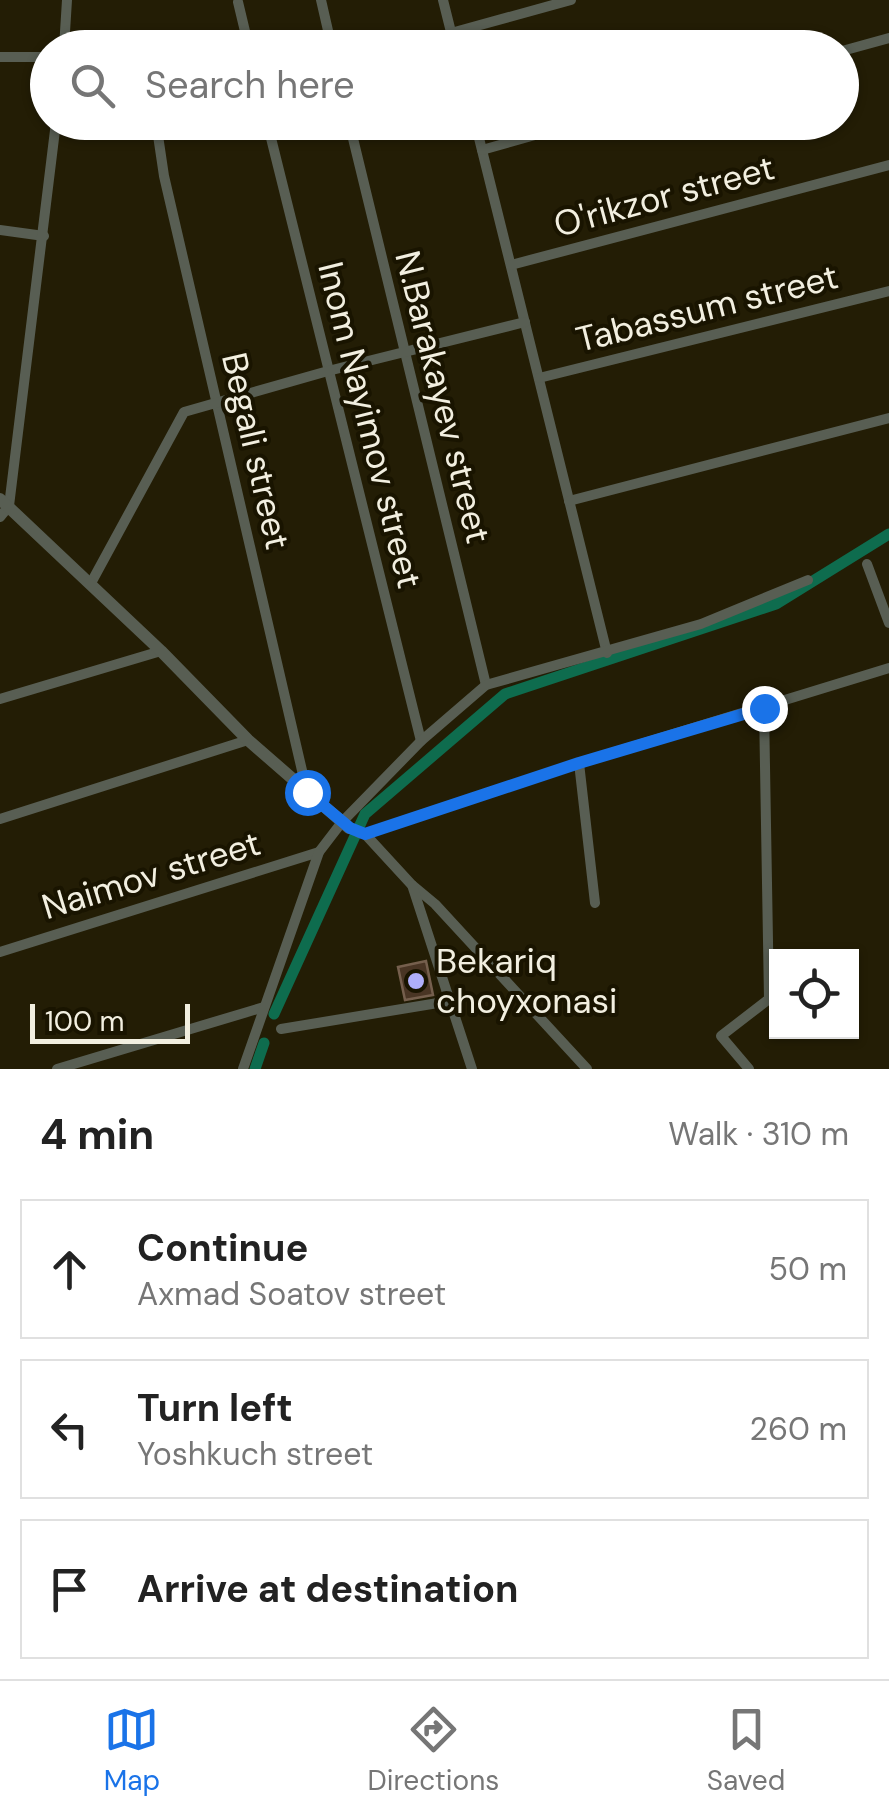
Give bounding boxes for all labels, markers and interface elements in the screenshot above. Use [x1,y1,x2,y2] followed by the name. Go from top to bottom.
[30,30,859,140] search box
[65,58,120,113] icon: search
[145,60,355,110] text: Search here
[549,144,779,248] street label: O'rikzor street
[384,246,502,548] street label: N.Barakayev street
[571,253,843,363] street label: Tabassum street
[307,257,433,593] street label: Inom Nayimov street
[211,348,301,554] street label: Begali street
[742,686,788,732] route end
[285,770,331,816] route start
[36,820,266,930] street label: Naimov street
[436,938,617,1024] place label: Bekariq choyxonasi
[769,949,859,1039] map controls
[769,949,859,1039] button: locate
[405,970,427,992] marker: Bekariq choyxonasi
[30,999,190,1044] scale bar
[45,1003,124,1040] text: 100 m
[40,1107,154,1162] text: 4 min
[668,1113,849,1155] text: Walk · 310 m
[137,1223,308,1273] text: Continue
[42,1242,97,1297] icon: ahead
[769,1248,847,1290] text: 50 m
[137,1273,446,1315] text: Axmad Soatov street
[137,1383,293,1433] text: Turn left
[42,1402,97,1457] icon: left
[750,1408,847,1450] text: 260 m
[137,1433,373,1475] text: Yoshkuch street
[42,1562,97,1617] icon: arrive
[137,1564,519,1614] text: Arrive at destination
[104,1702,160,1799] tab: Map
[368,1702,499,1799] tab: Directions
[707,1702,785,1799] tab: Saved

